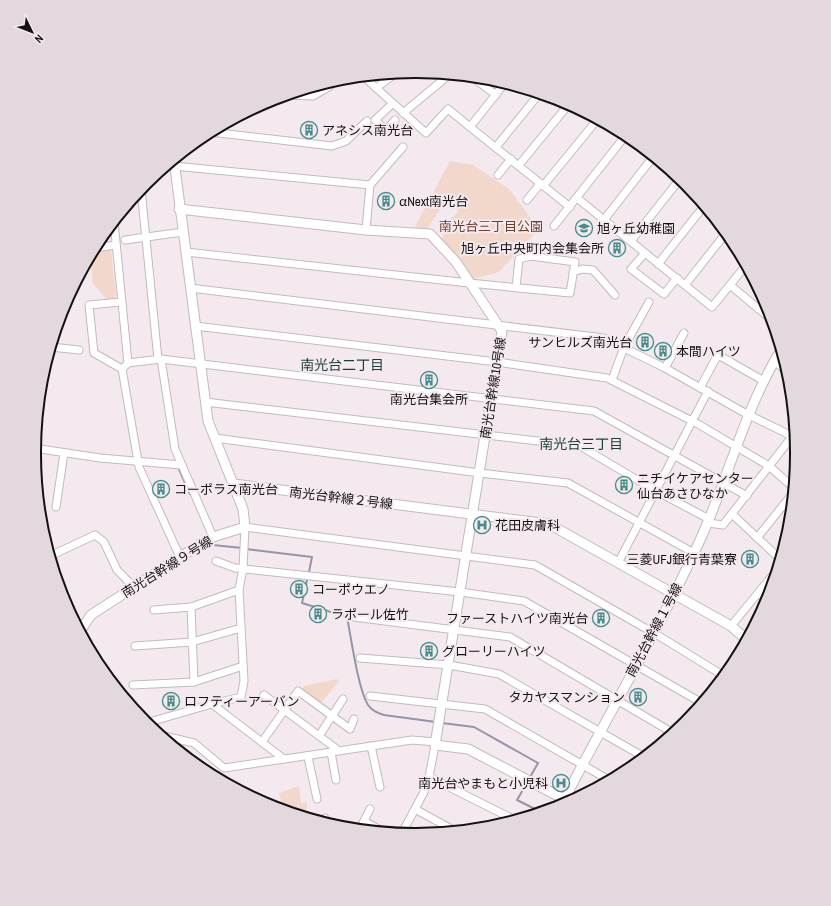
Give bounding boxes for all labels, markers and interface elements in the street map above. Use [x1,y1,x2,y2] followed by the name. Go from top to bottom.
[12,12,52,52] north arrow
[32,32,47,46] text: N
[299,120,319,140] building icon: アネシス南光台
[322,122,413,139] place label: アネシス南光台
[376,191,396,211] building icon: αNext南光台
[399,193,468,210] place label: αNext南光台
[439,218,543,235] park label: 南光台三丁目公園
[574,218,594,238] school or university icon: 旭ヶ丘幼稚園
[597,220,675,237] place label: 旭ヶ丘幼稚園
[607,238,627,258] building icon: 旭ヶ丘中央町内会集会所
[461,240,604,257] place label: 旭ヶ丘中央町内会集会所
[635,332,655,352] building icon: サンヒルズ南光台
[528,334,632,351] place label: サンヒルズ南光台
[477,336,509,440] street label: 南光台幹線10号線
[653,341,673,361] building icon: 本間ハイツ
[676,343,741,360] place label: 本間ハイツ
[300,356,384,374] district label: 南光台二丁目
[419,370,439,390] building icon: 南光台集会所
[390,391,468,408] place label: 南光台集会所
[539,435,623,453] district label: 南光台三丁目
[637,470,754,502] place label: ニチイケアセンター 仙台あさひなか
[614,475,634,495] building icon: ニチイケアセンター 仙台あさひなか
[151,479,171,499] building icon: コーポラス南光台
[174,481,278,498] place label: コーポラス南光台
[288,483,394,513] street label: 南光台幹線２号線
[472,515,492,535] hospital icon: 花田皮膚科
[495,517,560,534] place label: 花田皮膚科
[118,532,216,602] street label: 南光台幹線９号線
[740,549,760,569] building icon: 三菱UFJ銀行青葉寮
[626,551,737,568] place label: 三菱UFJ銀行青葉寮
[289,579,309,599] building icon: コーポウエノ
[622,580,686,680] street label: 南光台幹線１号線
[312,581,390,598] place label: コーポウエノ
[308,604,328,624] building icon: ラポール佐竹
[331,606,409,623] place label: ラポール佐竹
[591,608,611,628] building icon: ファーストハイツ南光台
[446,610,588,627] place label: ファーストハイツ南光台
[419,641,439,661] building icon: グローリーハイツ
[442,643,545,660] place label: グローリーハイツ
[628,687,648,707] building icon: タカヤスマンション
[508,689,625,706] place label: タカヤスマンション
[161,691,181,711] building icon: ロフティーアーバン
[184,693,299,710] place label: ロフティーアーバン
[551,773,571,793] hospital icon: 南光台やまもと小児科
[418,775,548,792] place label: 南光台やまもと小児科

